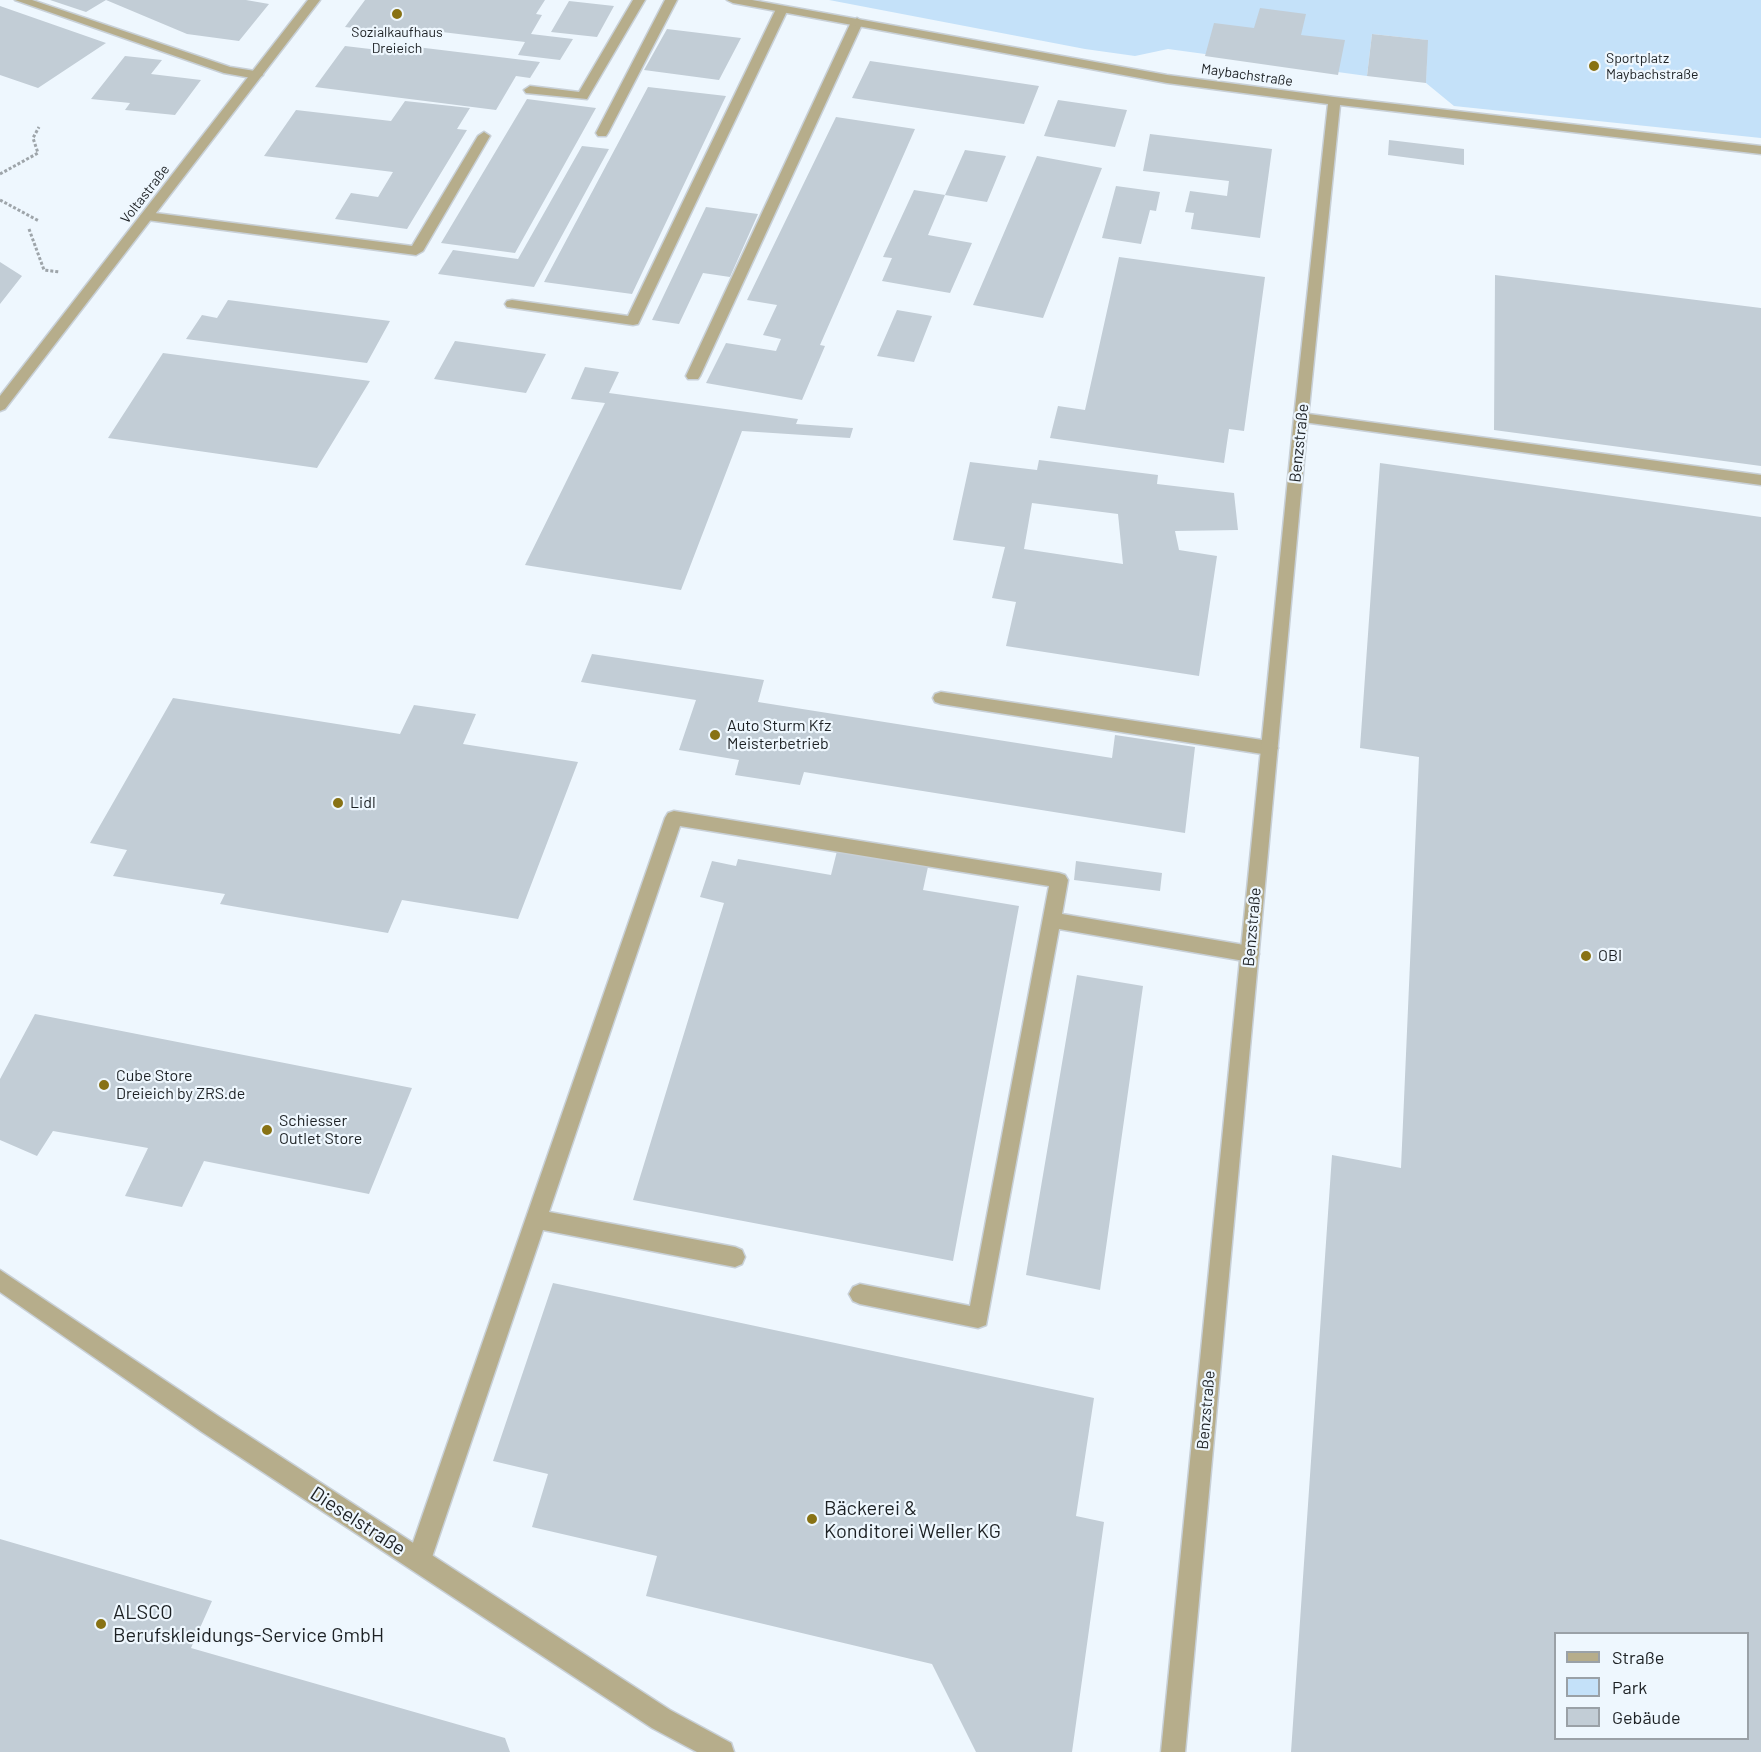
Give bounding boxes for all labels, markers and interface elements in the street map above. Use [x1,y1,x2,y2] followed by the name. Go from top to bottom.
[390,7,404,21] marker: Sozialkaufhaus Dreieich
[351,24,443,56] place label: Sozialkaufhaus Dreieich
[1606,50,1698,82] place label: Sportplatz Maybachstraße
[1587,59,1601,73] marker: Sportplatz Maybachstraße
[1200,60,1294,90] street label: Maybachstraße
[117,161,173,227] street label: Voltastraße
[1285,403,1313,483] street label: Benzstraße
[727,716,831,754] place label: Auto Sturm Kfz Meisterbetrieb
[708,728,722,742] marker: Auto Sturm Kfz Meisterbetrieb
[350,793,376,813] place label: Lidl
[331,796,345,810] marker: Lidl
[1239,887,1265,967] street label: Benzstraße
[1598,946,1622,966] place label: OBI
[1579,949,1593,963] marker: OBI
[116,1066,245,1104] place label: Cube Store Dreieich by ZRS.de
[97,1078,111,1092] marker: Cube Store Dreieich by ZRS.de
[279,1111,362,1149] place label: Schiesser Outlet Store
[260,1123,274,1137] marker: Schiesser Outlet Store
[1193,1370,1219,1450] street label: Benzstraße
[306,1481,410,1561] street label: Dieselstraße
[824,1496,1001,1543] place label: Bäckerei & Konditorei Weller KG
[805,1512,819,1526] marker: Bäckerei & Konditorei Weller KG
[113,1600,384,1647] place label: ALSCO Berufskleidungs-Service GmbH
[94,1617,108,1631] marker: ALSCO Berufskleidungs-Service GmbH
[1554,1632,1749,1740] legend
[1612,1646,1664,1668] text: Straße
[1612,1676,1647,1698] text: Park
[1612,1706,1681,1728] text: Gebäude

